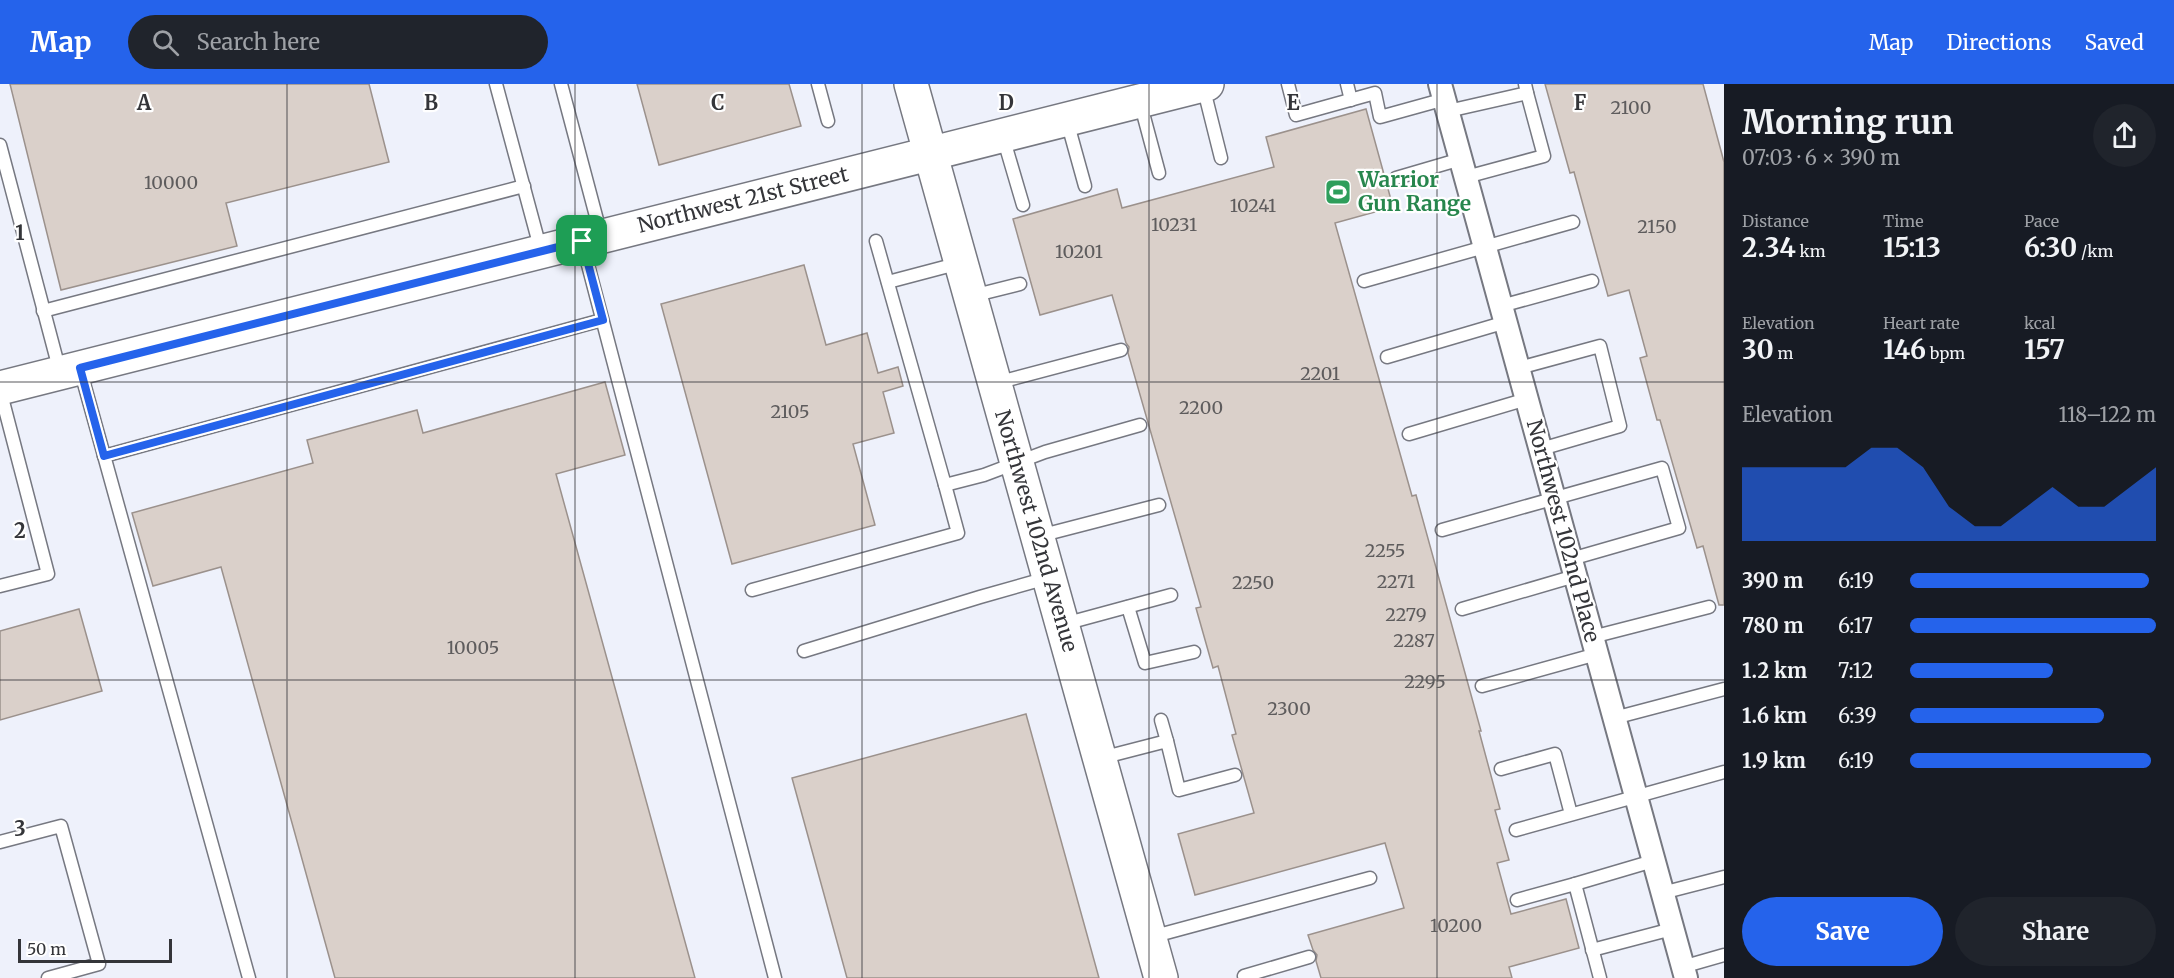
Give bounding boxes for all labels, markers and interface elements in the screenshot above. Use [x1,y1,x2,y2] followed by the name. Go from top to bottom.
[128,15,548,69] search box
[30,24,92,60] text: Map
[149,26,182,59] icon: search
[197,28,320,56] text: Search here
[1869,29,1913,56] text: Map
[1946,29,2051,56] text: Directions
[2084,29,2144,56] text: Saved
[136,90,152,115] text: A
[424,90,438,115] text: B
[711,90,725,115] text: C
[998,90,1014,115] text: D
[1286,90,1300,115] text: E
[1574,90,1587,115] text: F
[1611,96,1651,119] house number: 2100
[1742,102,1953,143] text: Morning run
[2093,104,2156,167] button: share
[1742,145,1900,170] text: 07:03 · 6 × 390 m
[635,160,851,239] street label: Northwest 21st Street
[1357,166,1471,217] place label: Warrior Gun Range
[144,171,198,194] house number: 10000
[1323,177,1353,207] sports icon: Warrior Gun Range
[1230,194,1276,217] house number: 10241
[1742,211,1809,231] text: Distance
[1883,211,1924,231] text: Time
[2024,211,2059,231] text: Pace
[1151,213,1197,236] house number: 10231
[556,215,607,266] pin
[1637,215,1677,238] house number: 2150
[15,220,25,245] text: 1
[565,224,598,257] icon: arrive
[1742,231,1796,264] text: 2.34
[1883,231,1941,264] text: 15:13
[2024,231,2077,264] text: 6:30
[1055,240,1103,263] house number: 10201
[1796,241,1826,261] text: km
[2077,241,2113,261] text: /km
[1742,313,1815,333] text: Elevation
[1883,313,1960,333] text: Heart rate
[2024,313,2055,333] text: kcal
[1742,333,1774,366] text: 30
[1883,333,1926,366] text: 146
[2024,333,2065,366] text: 157
[1774,343,1794,363] text: m
[1926,343,1965,363] text: bpm
[1300,362,1340,385] house number: 2201
[1179,396,1223,419] house number: 2200
[770,400,810,423] house number: 2105
[1742,402,1833,427] text: Elevation
[2058,402,2156,427] text: 118–122 m
[989,407,1084,655] street label: Northwest 102nd Avenue
[1521,417,1606,645] street label: Northwest 102nd Place
[14,518,26,543] text: 2
[1365,539,1405,562] house number: 2255
[1742,568,1803,593] text: 390 m
[1838,568,1874,593] text: 6:19
[1377,570,1415,593] house number: 2271
[1232,571,1274,594] house number: 2250
[1385,603,1427,626] house number: 2279
[1742,613,1804,638] text: 780 m
[1838,613,1873,638] text: 6:17
[1393,629,1435,652] house number: 2287
[447,636,499,659] house number: 10005
[1742,658,1807,683] text: 1.2 km
[1838,658,1873,683] text: 7:12
[1404,670,1446,693] house number: 2295
[1267,697,1311,720] house number: 2300
[1742,703,1807,728] text: 1.6 km
[1838,703,1877,728] text: 6:39
[1742,748,1806,773] text: 1.9 km
[1838,748,1874,773] text: 6:19
[14,816,26,841] text: 3
[1742,897,1943,966] button: Save
[1955,897,2156,966] button: Share
[1430,914,1482,937] house number: 10200
[18,936,172,964] scale bar
[27,939,66,959] text: 50 m

